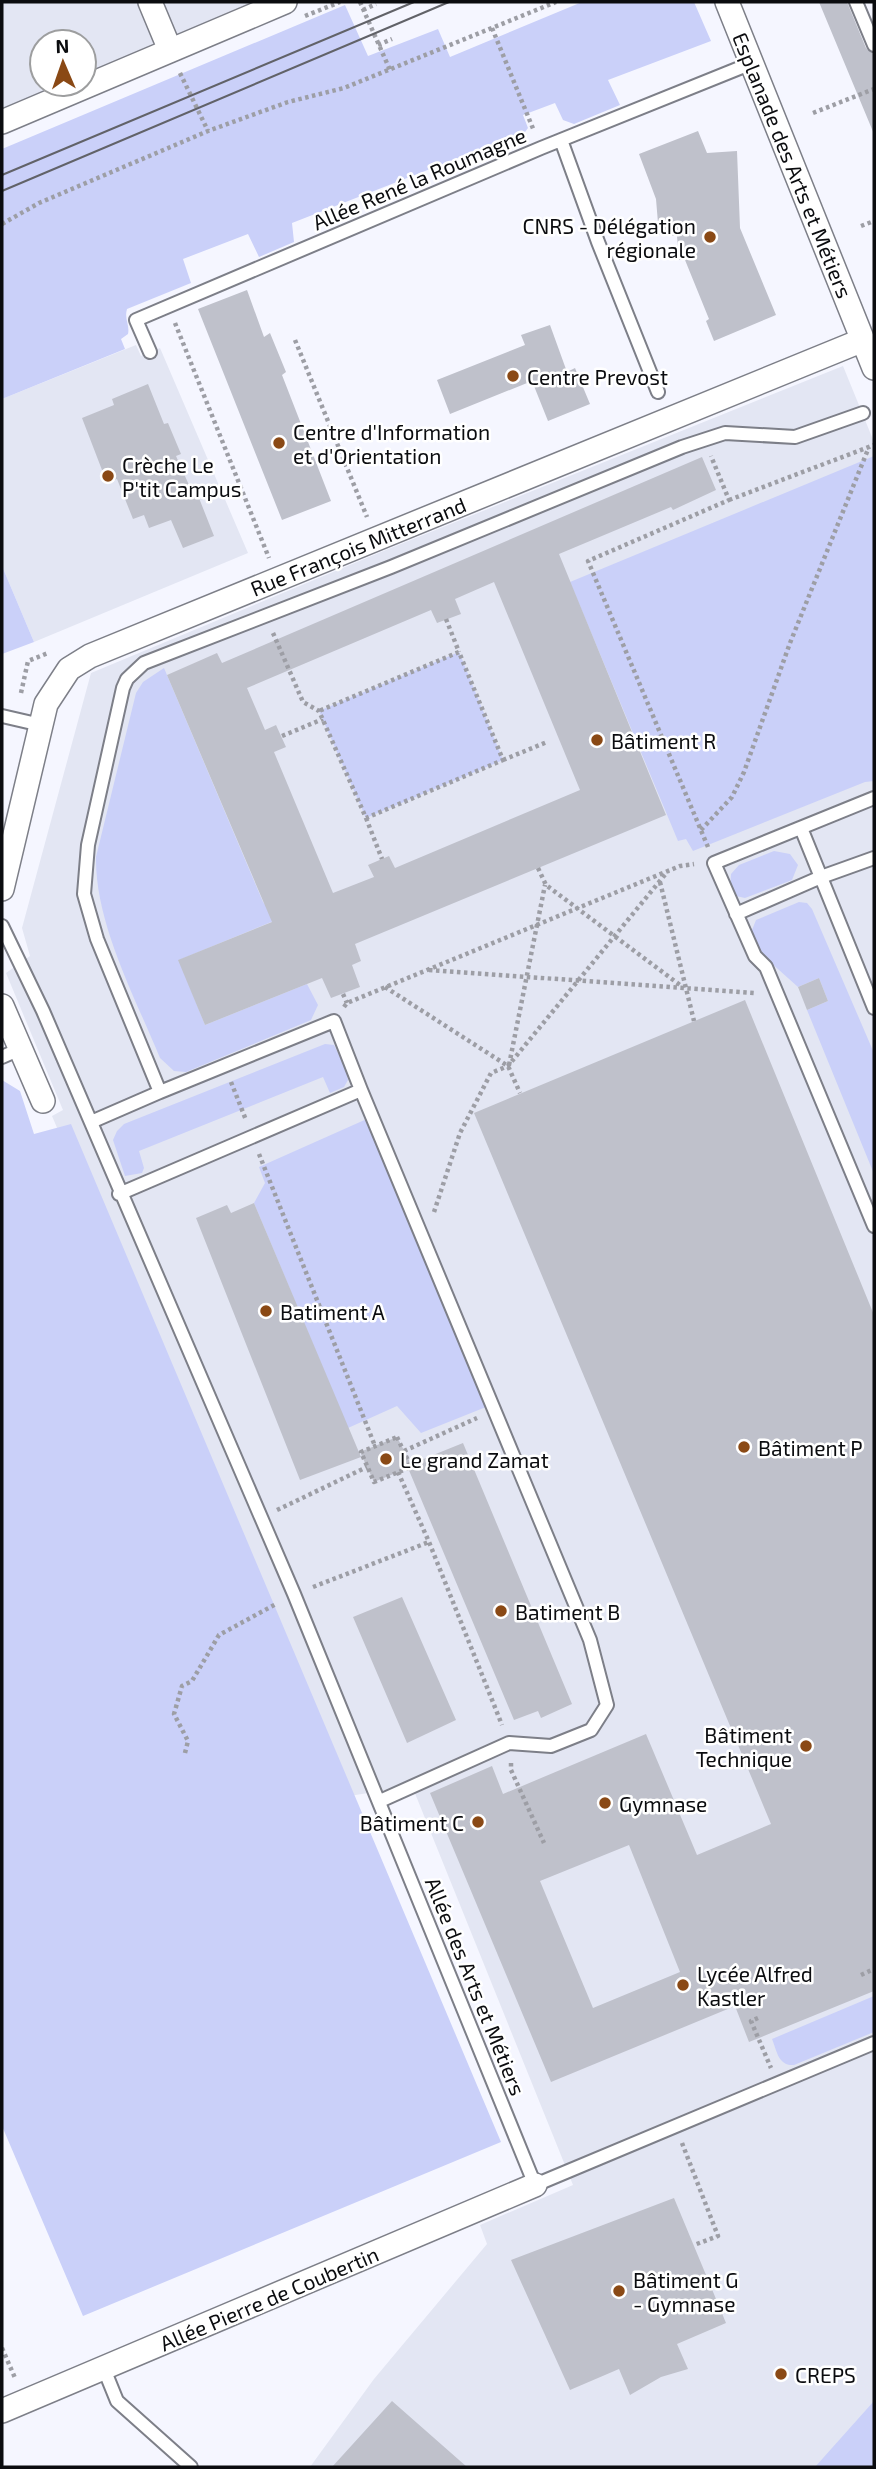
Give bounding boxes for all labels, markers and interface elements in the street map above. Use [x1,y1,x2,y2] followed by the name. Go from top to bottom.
[28,28,98,98] north arrow
[728,29,858,301] street label: Esplanade des Arts et Métiers
[55,34,70,57] text: N
[309,122,529,234] street label: Allée René la Roumagne
[522,213,696,262] place label: CNRS - Délégation régionale
[702,229,718,245] marker: CNRS - Délégation régionale
[527,364,668,389] place label: Centre Prevost
[505,368,521,384] marker: Centre Prevost
[293,419,490,468] place label: Centre d'Information et d'Orientation
[271,435,287,451] marker: Centre d'Information et d'Orientation
[122,452,241,501] place label: Crèche Le P'tit Campus
[100,468,116,484] marker: Crèche Le P'tit Campus
[247,491,470,603] street label: Rue François Mitterrand
[611,728,716,753] place label: Bâtiment R
[589,732,605,748] marker: Bâtiment R
[280,1299,385,1324] place label: Batiment A
[258,1303,274,1319] marker: Batiment A
[758,1435,863,1460] place label: Bâtiment P
[736,1439,752,1455] marker: Bâtiment P
[400,1447,549,1472] place label: Le grand Zamat
[378,1451,394,1467] marker: Le grand Zamat
[515,1599,620,1624] place label: Batiment B
[493,1603,509,1619] marker: Batiment B
[696,1722,792,1771] place label: Bâtiment Technique
[798,1738,814,1754] marker: Bâtiment Technique
[619,1791,707,1816] place label: Gymnase
[597,1795,613,1811] marker: Gymnase
[360,1810,464,1835] place label: Bâtiment C
[470,1814,486,1830] marker: Bâtiment C
[421,1873,531,2099] street label: Allée des Arts et Métiers
[697,1961,813,2010] place label: Lycée Alfred Kastler
[675,1977,691,1993] marker: Lycée Alfred Kastler
[156,2241,382,2355] street label: Allée Pierre de Coubertin
[633,2267,739,2316] place label: Bâtiment G - Gymnase
[611,2283,627,2299] marker: Bâtiment G - Gymnase
[795,2362,856,2387] place label: CREPS
[773,2366,789,2382] marker: CREPS

